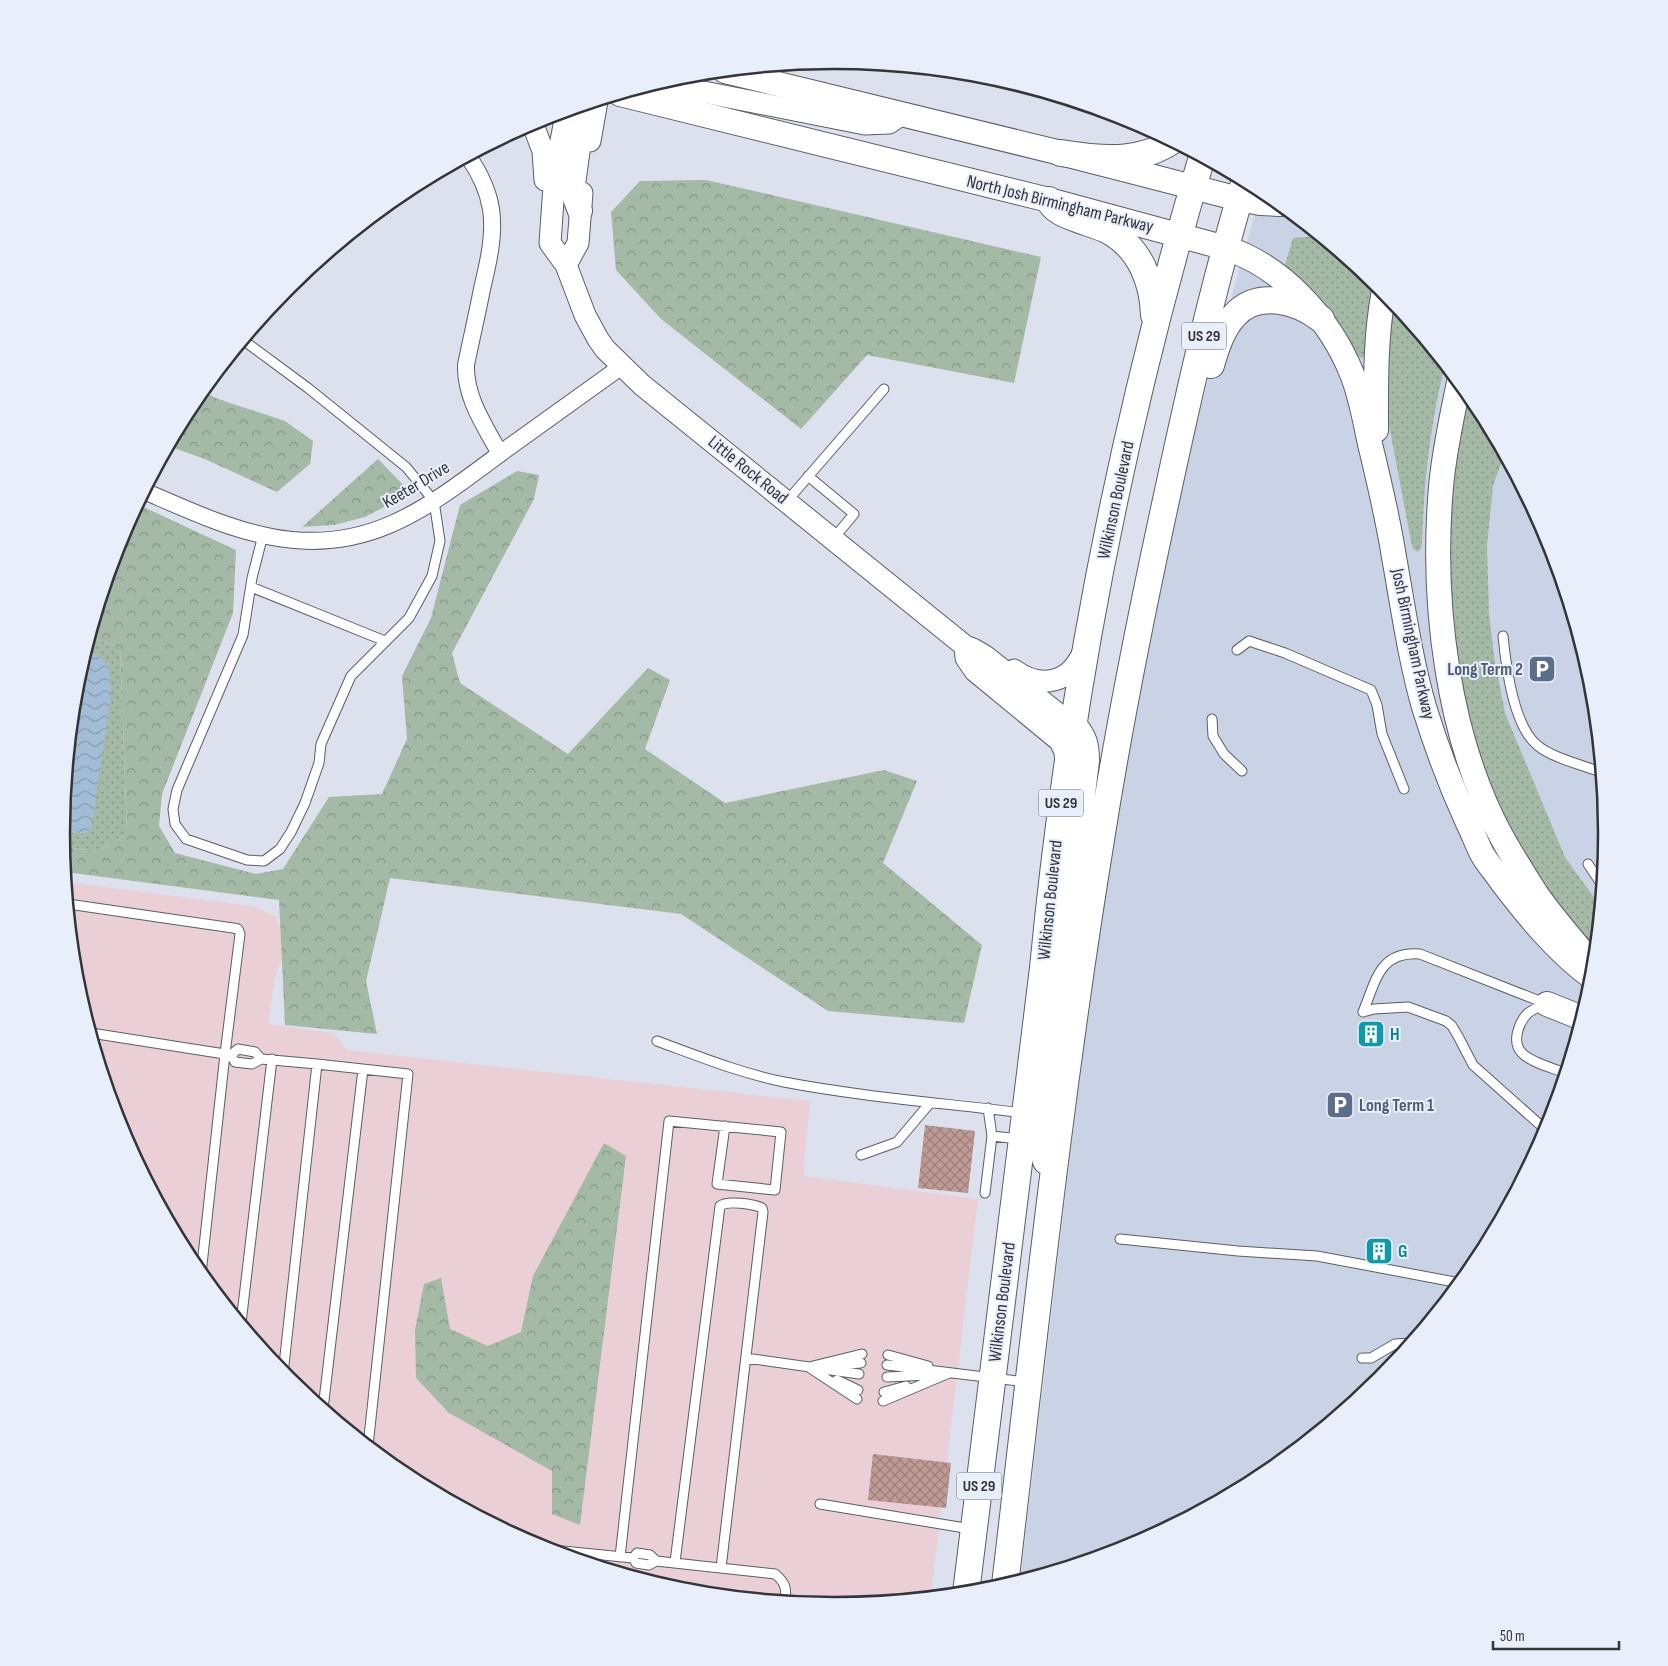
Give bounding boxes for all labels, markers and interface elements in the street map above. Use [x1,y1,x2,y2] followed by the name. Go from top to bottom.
[964,171,1156,237] street label: North Josh Birmingham Parkway
[1182,322,1226,350] road number: US 29
[704,431,792,509] street label: Little Rock Road
[1093,439,1139,561] street label: Wilkinson Boulevard
[379,457,453,513] street label: Keeter Drive
[1387,566,1439,721] street label: Josh Birmingham Parkway
[1527,654,1557,684] parking icon: Long Term 2
[1447,659,1523,680] place label: Long Term 2
[1038,790,1084,816] road number: US 29
[1033,839,1067,961] street label: Wilkinson Boulevard
[1356,1019,1386,1049] building icon: H
[1390,1024,1400,1045] place label: H
[1325,1090,1355,1120] parking icon: Long Term 1
[1359,1095,1434,1116] place label: Long Term 1
[1364,1236,1394,1266] building icon: G
[984,1241,1020,1363] street label: Wilkinson Boulevard
[1398,1241,1407,1262] place label: G
[956,1472,1002,1500] road number: US 29
[1493,1618,1619,1650] scale bar
[1500,1627,1525,1646] text: 50 m

